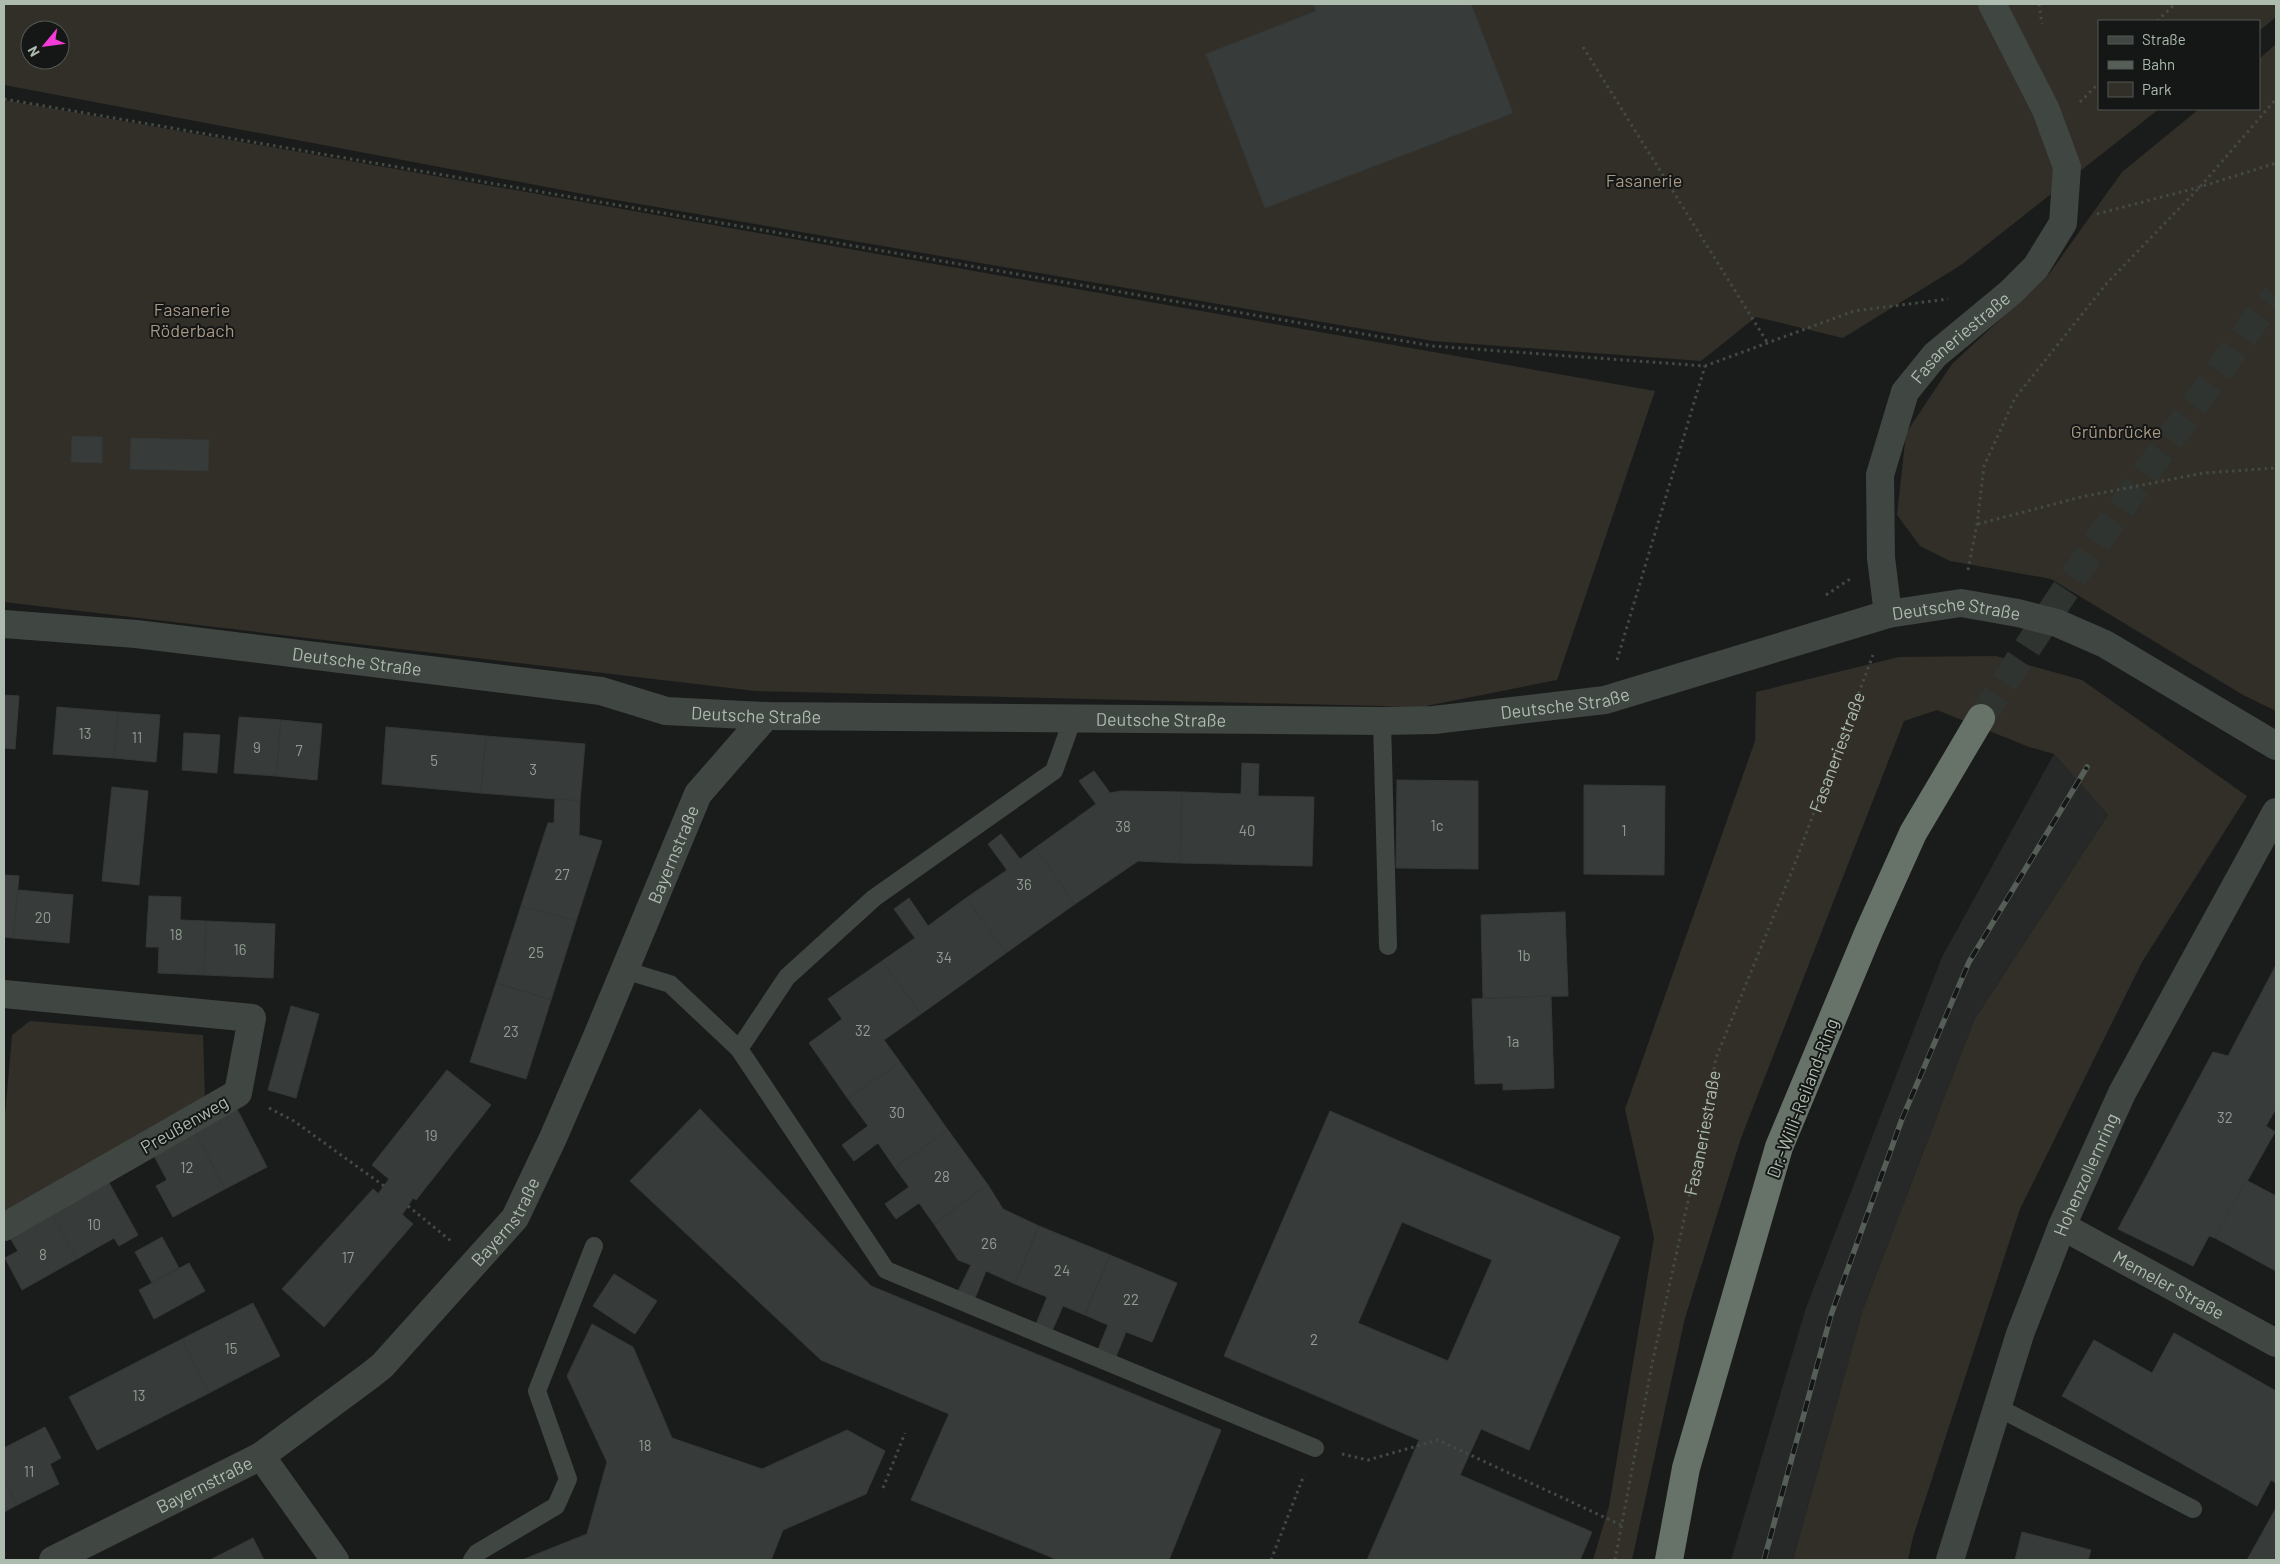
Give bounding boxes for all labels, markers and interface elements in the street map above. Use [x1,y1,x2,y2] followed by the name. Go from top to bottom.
[20,20,70,70] north arrow
[2098,20,2260,110] legend
[2142,30,2186,48] text: Straße
[24,43,43,60] text: N
[2142,55,2175,73] text: Bahn
[2142,80,2172,98] text: Park
[1606,169,1682,191] park label: Fasanerie
[1905,287,2014,388] street label: Fasaneriestraße
[150,298,234,341] park label: Fasanerie Röderbach
[2071,420,2161,442] park label: Grünbrücke
[1890,591,2022,624] street label: Deutsche Straße
[291,642,423,680] street label: Deutsche Straße
[1499,682,1632,723] street label: Deutsche Straße
[1804,689,1869,815] street label: Fasaneriestraße
[690,701,821,727] street label: Deutsche Straße
[1096,708,1226,731] street label: Deutsche Straße
[79,724,91,742] house number: 13
[132,728,142,746] house number: 11
[253,738,261,756] house number: 9
[295,741,303,759] house number: 7
[430,751,438,769] house number: 5
[529,760,537,778] house number: 3
[643,802,703,907] street label: Bayernstraße
[1430,816,1444,834] house number: 1c
[1115,817,1131,835] house number: 38
[1239,821,1255,839] house number: 40
[1621,821,1627,839] house number: 1
[554,865,570,883] house number: 27
[1016,875,1032,893] house number: 36
[35,908,51,926] house number: 20
[169,925,183,943] house number: 18
[234,940,246,958] house number: 16
[528,943,544,961] house number: 25
[1517,946,1531,964] house number: 1b
[936,948,952,966] house number: 34
[1761,1015,1843,1181] street label: Dr.-Willi-Reiland-Ring
[855,1021,871,1039] house number: 32
[503,1022,519,1040] house number: 23
[1507,1032,1519,1050] house number: 1a
[1679,1068,1725,1197] street label: Fasaneriestraße
[136,1090,232,1158] street label: Preußenweg
[889,1103,905,1121] house number: 30
[2217,1108,2233,1126] house number: 32
[2048,1109,2123,1239] street label: Hohenzollernring
[424,1126,438,1144] house number: 19
[180,1158,194,1176] house number: 12
[934,1167,950,1185] house number: 28
[466,1174,544,1271] street label: Bayernstraße
[87,1215,101,1233] house number: 10
[981,1234,997,1252] house number: 26
[39,1245,47,1263] house number: 8
[2110,1245,2228,1324] street label: Memeler Straße
[342,1248,354,1266] house number: 17
[1054,1261,1070,1279] house number: 24
[1123,1290,1139,1308] house number: 22
[1310,1330,1318,1348] house number: 2
[225,1339,237,1357] house number: 15
[133,1386,145,1404] house number: 13
[638,1436,652,1454] house number: 18
[152,1451,256,1518] street label: Bayernstraße
[24,1462,34,1480] house number: 11

